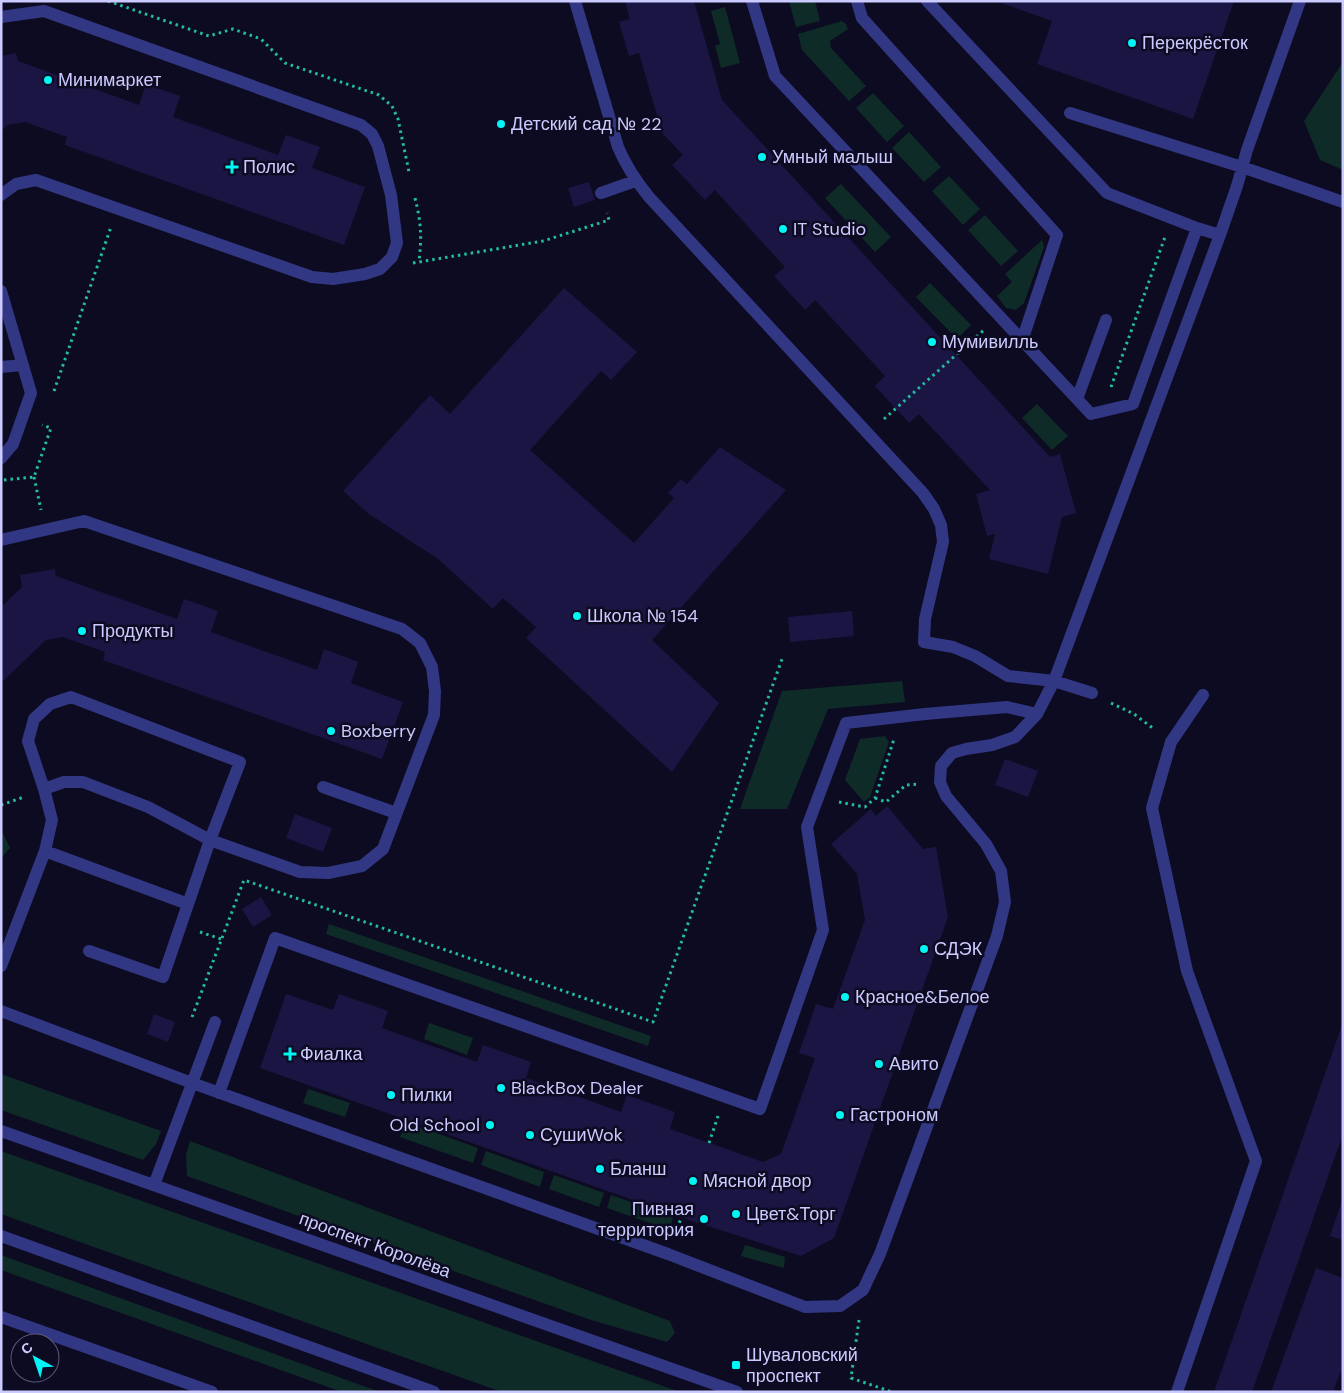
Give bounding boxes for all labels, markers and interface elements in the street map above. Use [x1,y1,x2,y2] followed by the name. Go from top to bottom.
[1142,31,1248,55] place label: Перекрёсток
[1126,37,1138,49] marker: Перекрёсток
[58,68,161,92] place label: Минимаркет
[42,74,54,86] marker: Минимаркет
[511,112,662,136] place label: Детский сад № 22
[495,118,507,130] marker: Детский сад № 22
[772,145,893,169] place label: Умный малыш
[756,151,768,163] marker: Умный малыш
[243,155,295,179] place label: Полис
[225,160,239,174] marker: Полис
[793,217,866,241] place label: IT Studio
[777,223,789,235] marker: IT Studio
[942,330,1038,354] place label: Мумивилль
[926,336,938,348] marker: Мумивилль
[587,604,698,628] place label: Школа № 154
[571,610,583,622] marker: Школа № 154
[92,619,173,643] place label: Продукты
[76,625,88,637] marker: Продукты
[341,719,416,743] place label: Boxberry
[325,725,337,737] marker: Boxberry
[934,937,983,961] place label: СДЭК
[918,943,930,955] marker: СДЭК
[855,985,990,1009] place label: Красное&Белое
[839,991,851,1003] marker: Красное&Белое
[300,1042,364,1066] place label: Фиалка
[284,1048,296,1060] marker: Фиалка
[889,1052,939,1076] place label: Авито
[873,1058,885,1070] marker: Авито
[511,1076,644,1100] place label: BlackBox Dealer
[495,1082,507,1094] marker: BlackBox Dealer
[401,1083,452,1107] place label: Пилки
[385,1089,397,1101] marker: Пилки
[850,1103,938,1127] place label: Гастроном
[834,1109,846,1121] marker: Гастроном
[390,1113,480,1137] place label: Old School
[484,1119,496,1131] marker: Old School
[540,1123,623,1147] place label: СушиWok
[524,1129,536,1141] marker: СушиWok
[610,1157,667,1181] place label: Бланш
[594,1163,606,1175] marker: Бланш
[703,1169,811,1193] place label: Мясной двор
[687,1175,699,1187] marker: Мясной двор
[598,1197,694,1242] place label: Пивная территория
[746,1202,836,1226] place label: Цвет&Торг
[296,1206,455,1284] street label: проспект Королёва
[730,1208,742,1220] marker: Цвет&Торг
[698,1213,710,1225] marker: Пивная территория
[10,1333,60,1383] north arrow
[17,1338,36,1358] text: С
[746,1343,858,1388] place label: Шуваловский проспект
[730,1359,742,1371] marker: Шуваловский проспект

